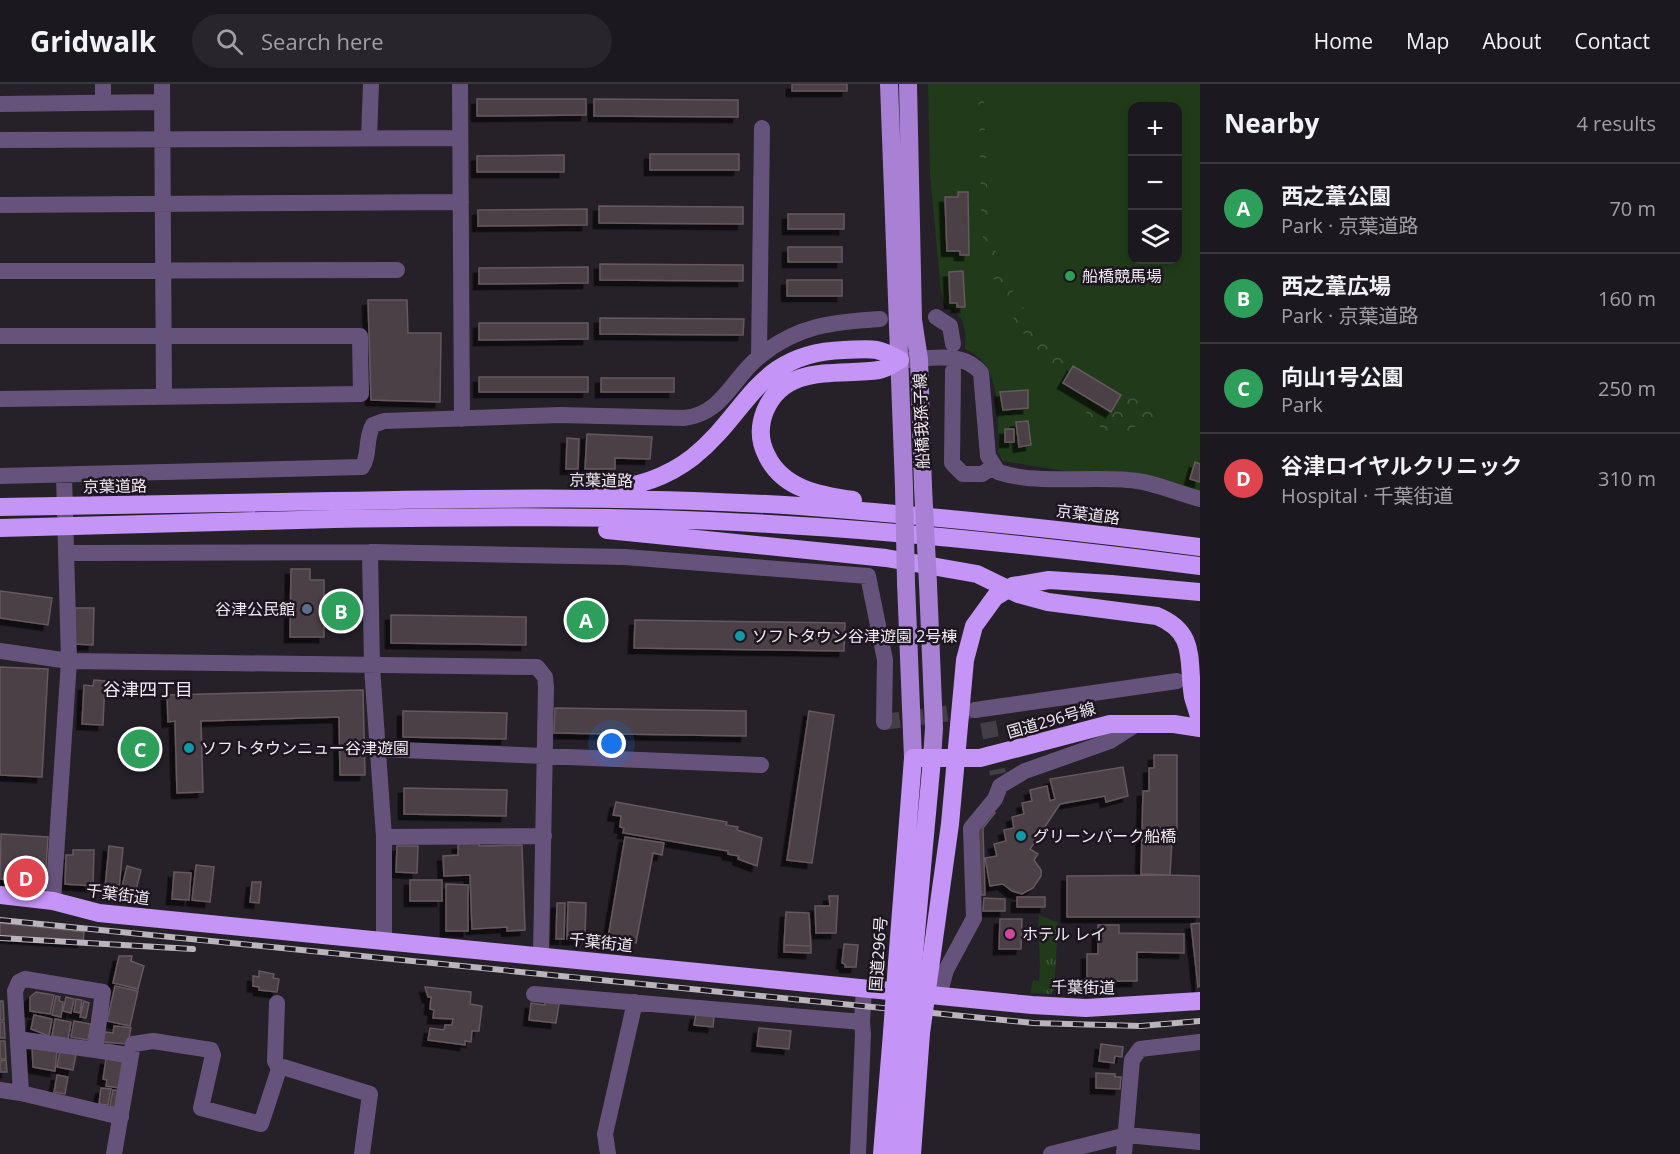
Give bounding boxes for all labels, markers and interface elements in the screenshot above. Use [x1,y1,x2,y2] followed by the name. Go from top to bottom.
[192,14,612,68] search box
[30,22,156,60] text: Gridwalk
[213,25,246,58] icon: search
[261,26,384,56] text: Search here
[1314,27,1373,55] text: Home
[1406,27,1449,55] text: Map
[1482,27,1542,55] text: About
[1575,27,1650,55] text: Contact
[1128,102,1182,264] map controls
[1128,102,1182,156] button: +
[1224,105,1319,141] text: Nearby
[1576,110,1656,137] text: 4 results
[1128,156,1182,210] button: −
[1281,180,1391,210] text: 西之葦公園
[1237,195,1250,222] text: A
[1609,195,1656,222] text: 70 m
[1128,210,1182,264] button: layers
[1281,212,1418,239] text: Park · 京葉道路
[1082,265,1162,287] place label: 船橋競馬場
[1063,269,1077,283] marker: 船橋競馬場
[1281,270,1391,300] text: 西之葦広場
[1237,285,1250,312] text: B
[1598,285,1656,312] text: 160 m
[1281,302,1418,329] text: Park · 京葉道路
[1281,361,1404,391] text: 向山1号公園
[908,373,934,469] street label: 船橋我孫子線
[1237,375,1250,402] text: C
[1598,375,1656,402] text: 250 m
[1281,391,1323,418] text: Park
[1281,450,1522,480] text: 谷津ロイヤルクリニック
[1236,465,1251,492] text: D
[1598,465,1656,492] text: 310 m
[569,468,633,492] street label: 京葉道路
[83,474,147,498] street label: 京葉道路
[1281,482,1454,509] text: Hospital · 千葉街道
[1055,499,1121,529] street label: 京葉道路
[322,588,360,634] pin: B
[215,598,295,620] place label: 谷津公民館
[566,598,606,642] pin: A
[300,602,314,616] marker: 谷津公民館
[752,625,957,647] place label: ソフトタウン谷津遊園 2号棟
[733,629,747,643] marker: ソフトタウン谷津遊園 2号棟
[103,677,193,701] district label: 谷津四丁目
[1004,697,1098,743] street label: 国道296号線
[120,726,160,772] pin: C
[597,729,626,758] your location
[201,737,409,759] place label: ソフトタウンニュー谷津遊園
[182,741,196,755] marker: ソフトタウンニュー谷津遊園
[1033,825,1176,847] place label: グリーンパーク船橋
[1014,829,1028,843] marker: グリーンパーク船橋
[6,856,46,900] pin: D
[85,879,151,909] street label: 千葉街道
[864,916,892,992] street label: 国道296号
[1022,923,1106,945] place label: ホテル レイ
[1003,927,1017,941] marker: ホテル レイ
[568,928,634,956] street label: 千葉街道
[1051,975,1115,999] street label: 千葉街道

